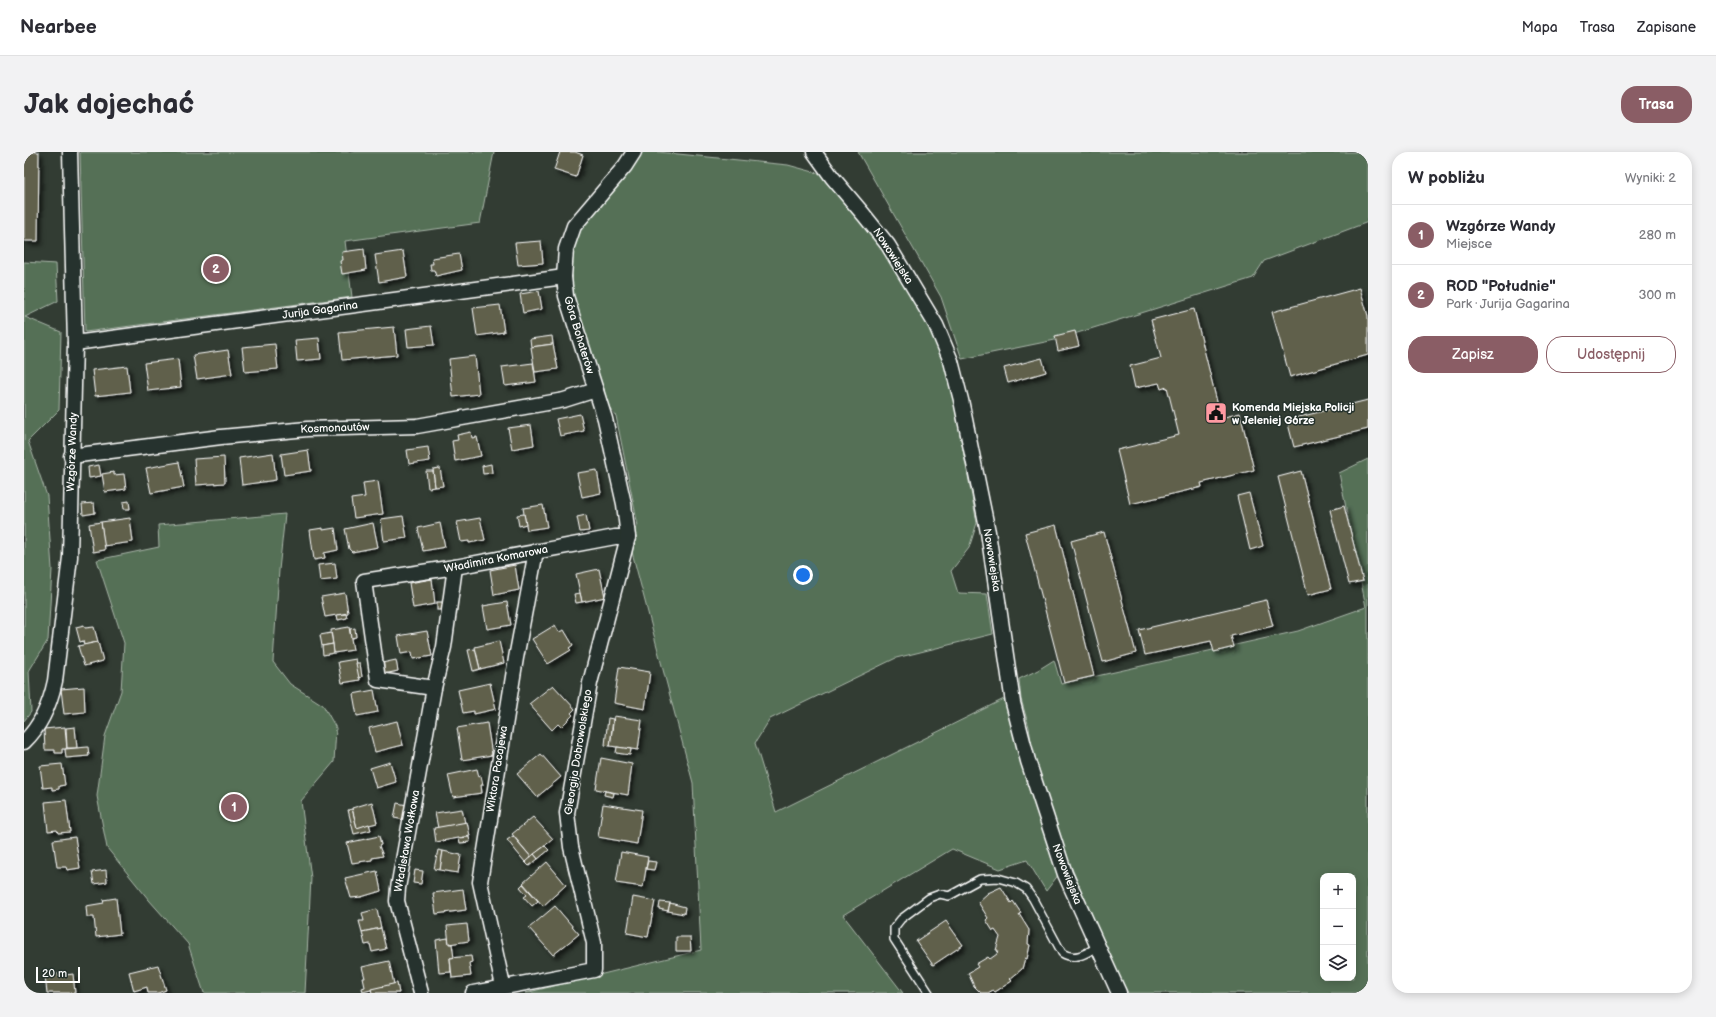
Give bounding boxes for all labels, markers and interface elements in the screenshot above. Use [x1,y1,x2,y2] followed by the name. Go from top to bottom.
[20,16,97,39] text: Nearbee
[1522,19,1558,36] text: Mapa
[1580,19,1615,36] text: Trasa
[1637,19,1696,36] text: Zapisane
[1621,86,1692,123] button: Trasa
[24,88,194,121] text: Jak dojechać
[1408,168,1485,188] text: W pobliżu
[1625,170,1676,186] text: Wyniki: 2
[1446,217,1555,236] text: Wzgórze Wandy
[870,226,916,286] street label: Nowowiejska
[1418,227,1424,243] text: 1
[1639,227,1676,243] text: 280 m
[1446,236,1492,252] text: Miejsce
[203,254,229,284] pin: 2
[1446,277,1556,296] text: ROD "Południe"
[1417,287,1425,303] text: 2
[1638,287,1676,303] text: 300 m
[561,295,597,376] street label: Góra Bohaterów
[1446,296,1570,312] text: Park · Jurija Gagarina
[281,298,359,322] street label: Jurija Gagarina
[1408,336,1538,373] button: Zapisz
[1546,336,1676,373] button: Udostępnij
[1203,400,1229,426] public building icon: Komenda Miejska Policji w Jeleniej Górze
[1232,401,1355,427] place label: Komenda Miejska Policji w Jeleniej Górze
[64,412,80,492] street label: Wzgórze Wandy
[300,420,370,436] street label: Kosmonautów
[981,527,1003,593] street label: Nowowiejska
[443,543,549,575] street label: Władimira Komarowa
[793,565,813,585] your location
[562,688,594,816] street label: Gieorgija Dobrowolskiego
[484,725,510,813] street label: Wiktora Pacajewa
[392,789,422,893] street label: Władisława Wołkowa
[221,792,247,822] pin: 1
[1049,842,1085,906] street label: Nowowiejska
[1320,873,1356,981] map controls
[1320,873,1356,909] button: +
[1320,909,1356,945] button: −
[1320,945,1356,981] button: layers
[36,965,80,984] scale bar
[42,967,67,980] text: 20 m

